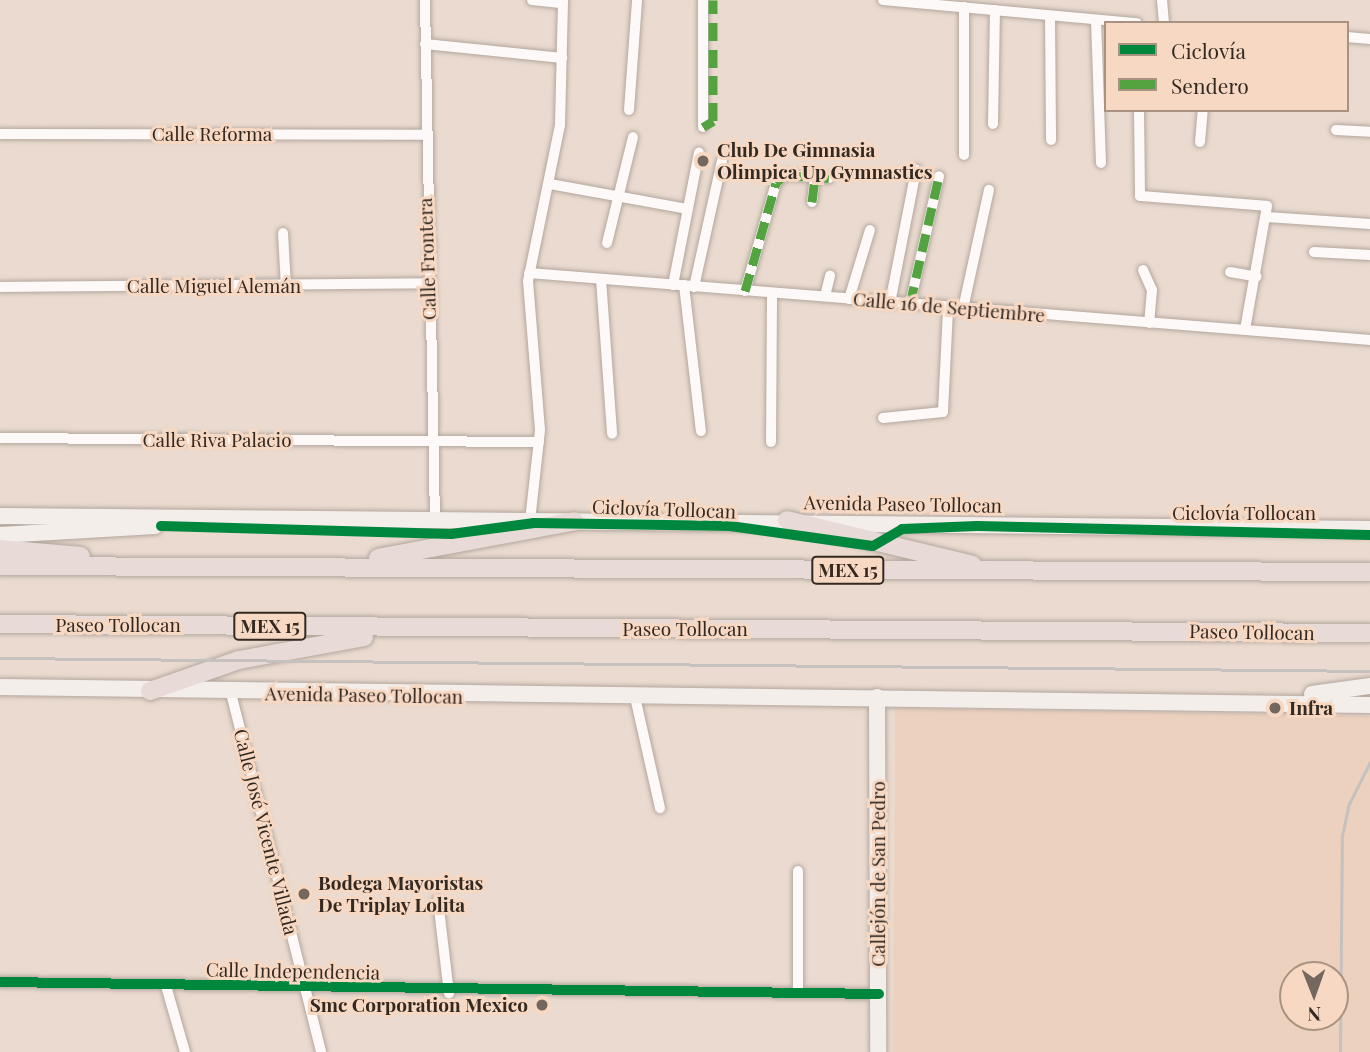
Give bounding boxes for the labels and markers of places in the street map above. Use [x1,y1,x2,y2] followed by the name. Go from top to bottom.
[717,139,933,183] place label: Club De Gimnasia Olimpica Up Gymnastics
[695,153,711,169] marker: Club De Gimnasia Olimpica Up Gymnastics
[1289,697,1333,719] place label: Infra
[1267,700,1283,716] marker: Infra
[318,872,483,916] place label: Bodega Mayoristas De Triplay Lolita
[296,886,312,902] marker: Bodega Mayoristas De Triplay Lolita
[310,994,528,1016] place label: Smc Corporation Mexico
[534,997,550,1013] marker: Smc Corporation Mexico

